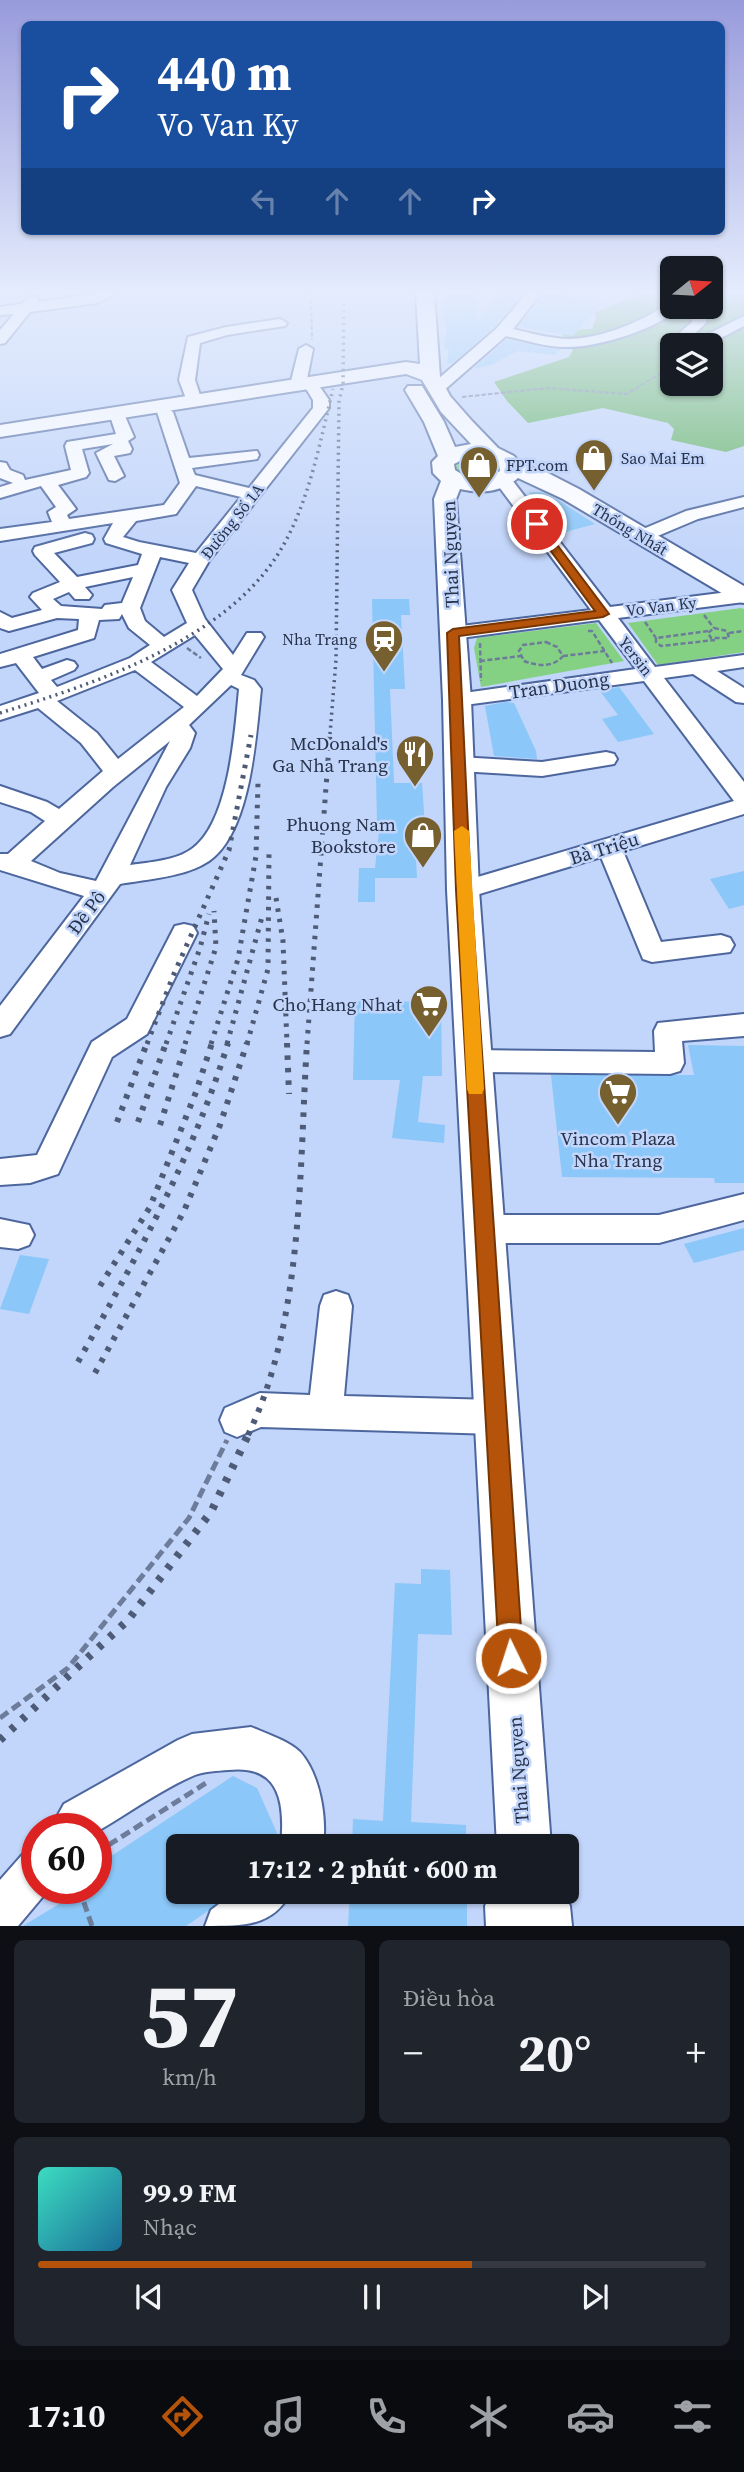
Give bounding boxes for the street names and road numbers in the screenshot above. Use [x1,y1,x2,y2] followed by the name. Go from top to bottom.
[195,478,269,563] street label: Đường Số 1A
[588,498,673,561] street label: Thống Nhất
[435,500,465,608] street label: Thai Nguyen
[625,591,698,621] street label: Vo Van Ky
[614,632,659,681] street label: Yersin
[507,665,611,705] street label: Tran Duong
[566,825,642,871] street label: Bà Triệu
[61,885,111,939] street label: Đề Pô
[501,1716,535,1824] street label: Thai Nguyen

